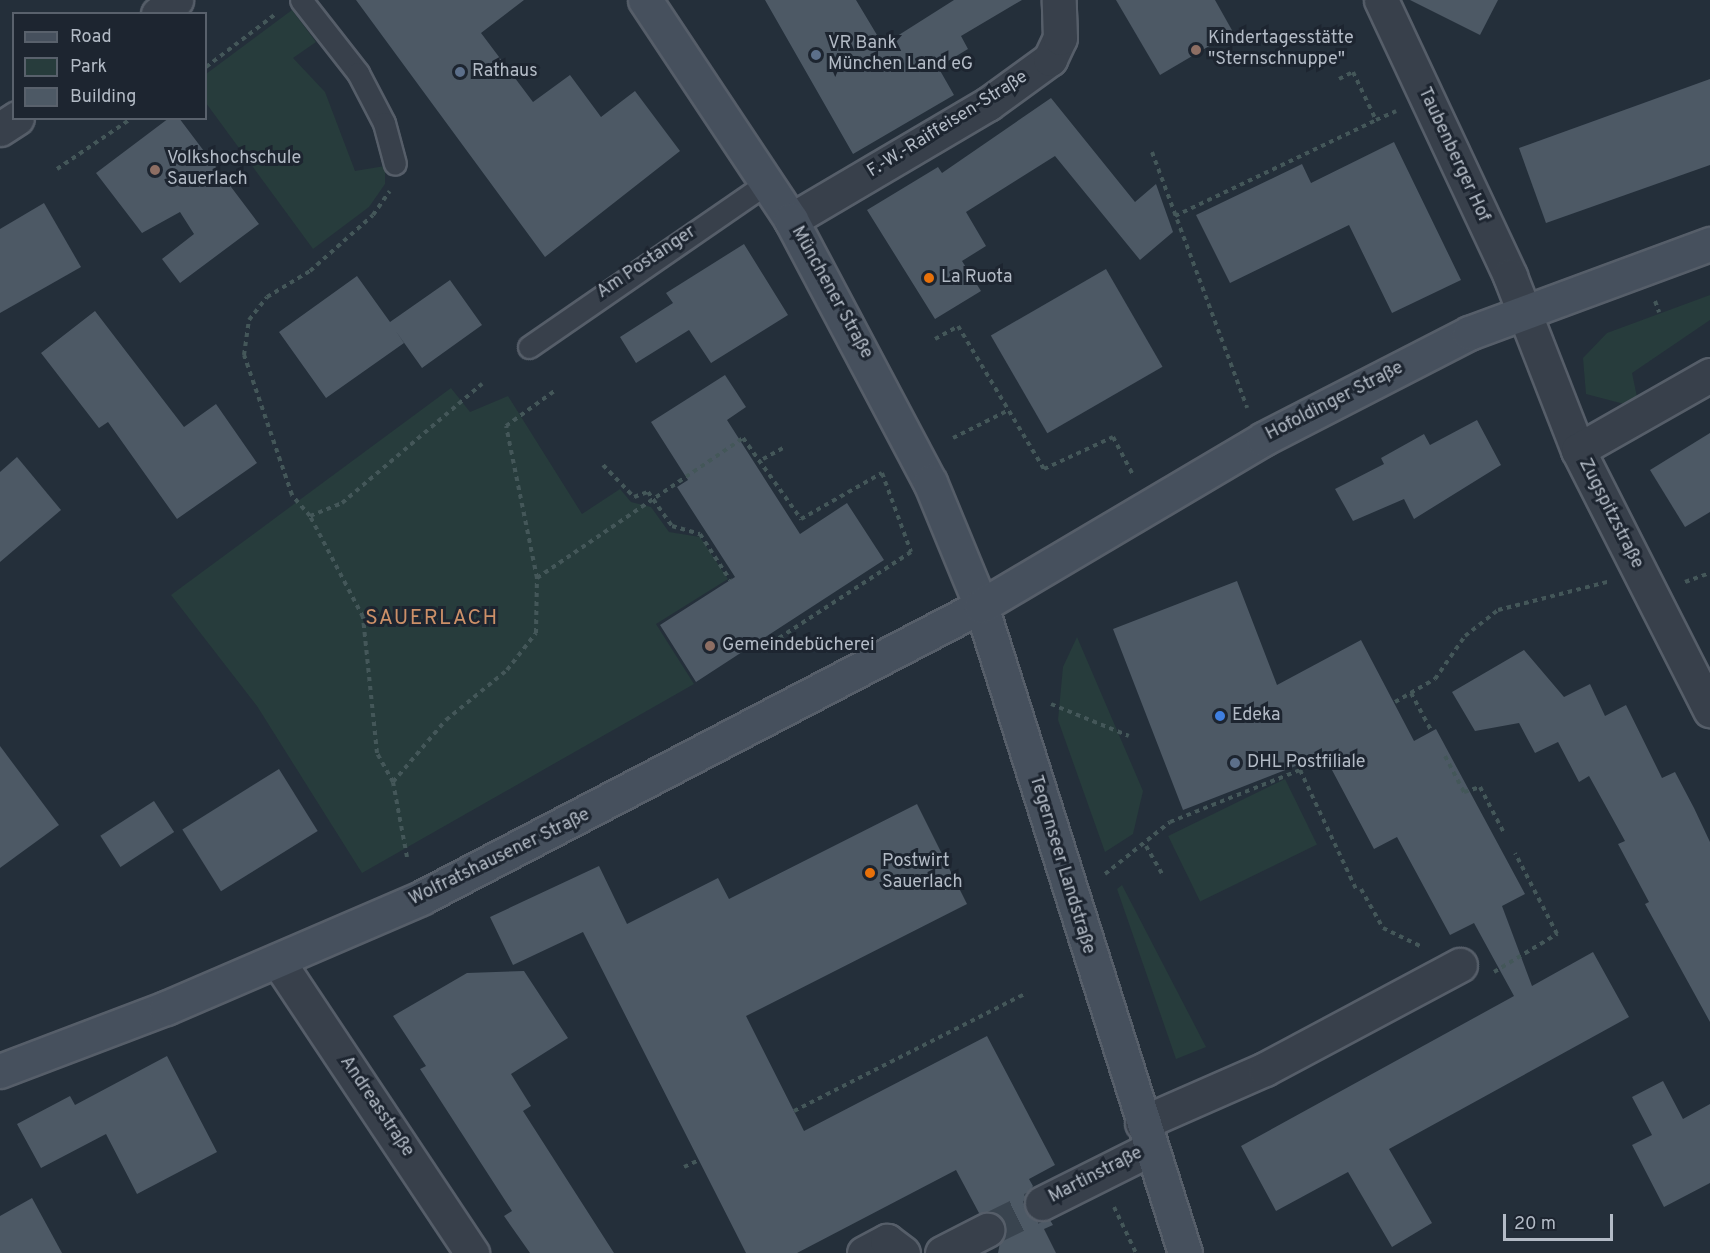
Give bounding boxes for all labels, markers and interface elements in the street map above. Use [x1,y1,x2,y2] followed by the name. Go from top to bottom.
[12,12,207,120] legend
[70,26,112,49] text: Road
[1208,29,1354,72] place label: Kindertagesstätte "Sternschnuppe"
[828,34,973,76] place label: VR Bank München Land eG
[1189,43,1203,57] marker: Kindertagesstätte "Sternschnuppe"
[809,48,823,62] marker: VR Bank München Land eG
[70,56,107,79] text: Park
[472,61,538,83] place label: Rathaus
[453,65,467,79] marker: Rathaus
[864,67,1032,183] street label: F.-W.-Raiffeisen-Straße
[1412,84,1494,226] street label: Taubenberger Hof
[70,86,136,109] text: Building
[167,149,301,192] place label: Volkshochschule Sauerlach
[148,163,162,177] marker: Volkshochschule Sauerlach
[593,222,701,304] street label: Am Postanger
[786,223,876,363] street label: Münchener Straße
[941,267,1012,289] place label: La Ruota
[922,271,936,285] marker: La Ruota
[1263,358,1407,446] street label: Hofoldinger Straße
[1573,455,1647,573] street label: Zugspitzstraße
[365,606,499,632] district label: SAUERLACH
[722,635,875,657] place label: Gemeindebücherei
[703,639,717,653] marker: Gemeindebücherei
[1232,705,1281,727] place label: Edeka
[1213,709,1227,723] marker: Edeka
[1247,752,1366,774] place label: DHL Postfiliale
[1228,756,1242,770] marker: DHL Postfiliale
[1024,773,1098,957] street label: Tegernseer Landstraße
[406,805,594,911] street label: Wolfratshausener Straße
[882,852,963,894] place label: Postwirt Sauerlach
[863,866,877,880] marker: Postwirt Sauerlach
[334,1053,418,1161] street label: Andreasstraße
[1046,1143,1146,1209] street label: Martinstraße
[1506,1202,1616,1240] scale bar
[1514,1213,1556,1236] text: 20 m

